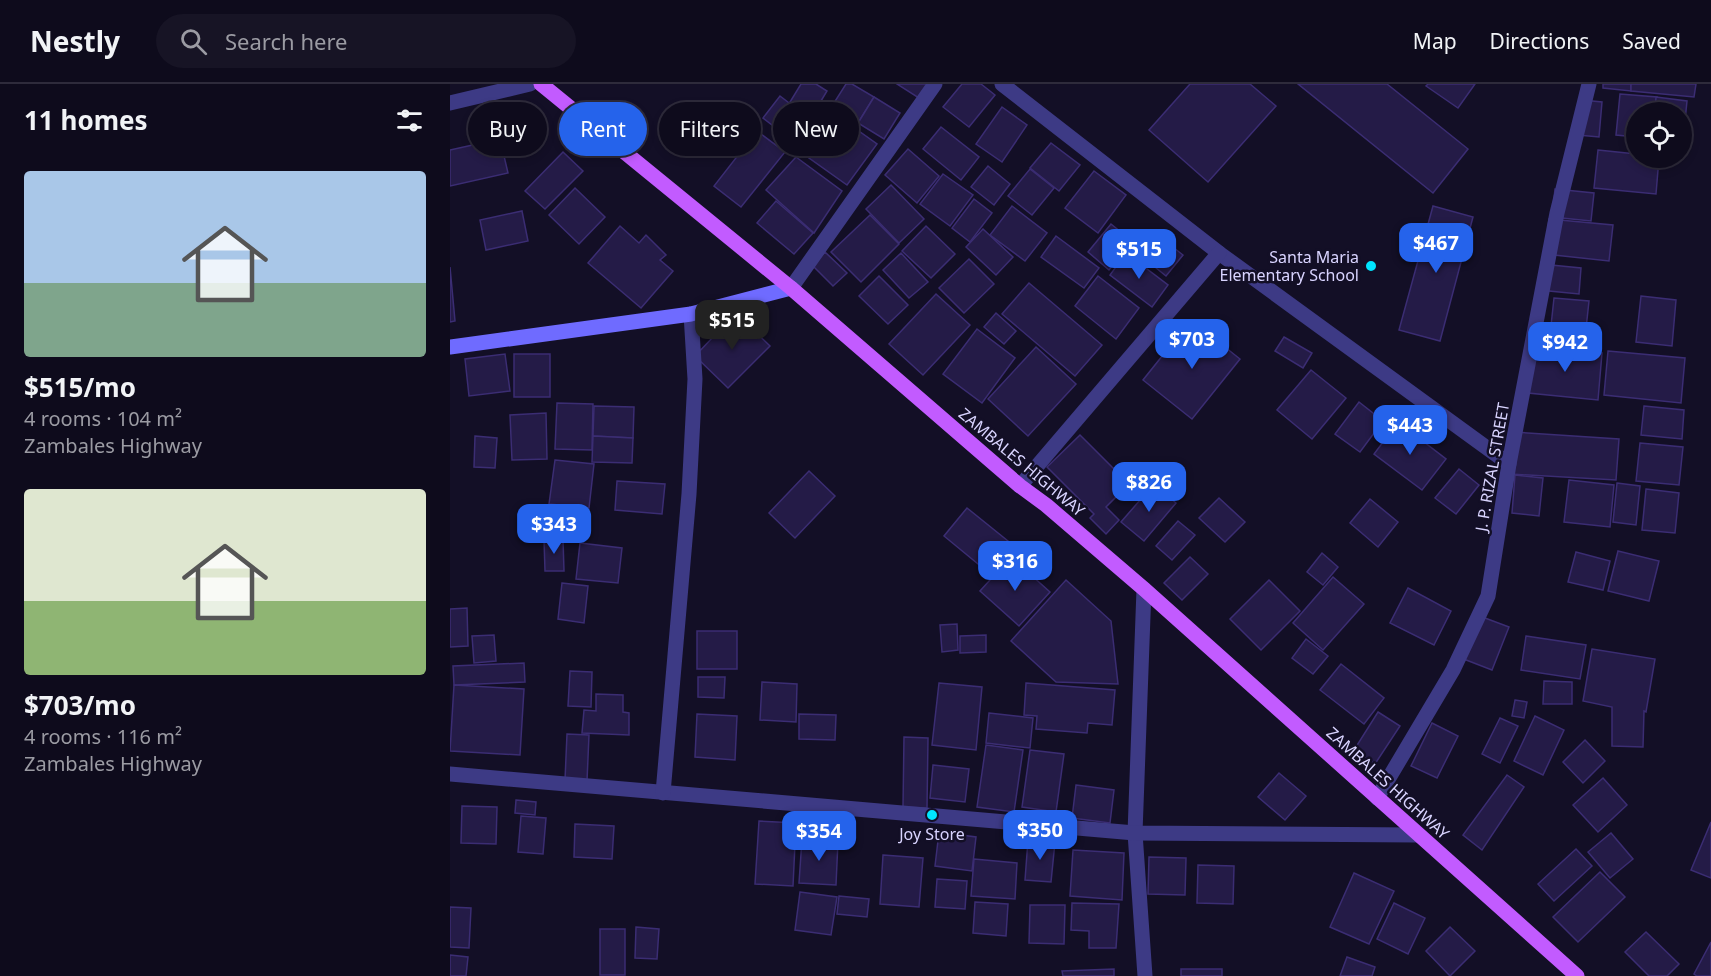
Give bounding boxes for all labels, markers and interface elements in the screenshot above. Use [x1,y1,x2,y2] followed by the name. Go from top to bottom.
[156,14,576,68] search box
[30,22,120,60] text: Nestly
[177,25,210,58] icon: search
[225,26,347,56] text: Search here
[1413,27,1457,55] text: Map
[1490,27,1589,55] text: Directions
[1622,27,1681,55] text: Saved
[24,102,148,138] text: 11 homes
[468,102,547,156] chip: Buy
[559,102,647,156] chip: Rent
[659,102,761,156] chip: Filters
[773,102,859,156] chip: New
[1626,102,1692,168] map controls
[1626,102,1692,168] button: locate
[393,104,426,137] icon: filters
[171,210,279,318] icon: home
[1400,223,1472,274] pin: $467
[1103,229,1175,280] pin: $515
[1413,229,1459,256] text: $467
[1116,235,1162,262] text: $515
[1220,246,1359,286] place label: Santa Maria Elementary School
[1364,259,1378,273] marker: Santa Maria Elementary School
[696,300,768,351] pin: $515
[709,306,755,333] text: $515
[1156,319,1228,370] pin: $703
[1529,322,1601,373] pin: $942
[1169,325,1215,352] text: $703
[1542,328,1588,355] text: $942
[24,369,136,405] text: $515/mo
[1469,401,1514,535] street label: J. P. RIZAL STREET
[954,403,1090,522] street label: ZAMBALES HIGHWAY
[24,405,182,432] text: 4 rooms · 104 m²
[1374,405,1446,456] pin: $443
[1387,411,1433,438] text: $443
[24,432,202,459] text: Zambales Highway
[1113,462,1185,513] pin: $826
[1126,468,1172,495] text: $826
[518,504,590,555] pin: $343
[531,510,577,537] text: $343
[171,528,279,636] icon: home
[979,541,1051,592] pin: $316
[992,547,1038,574] text: $316
[24,687,136,723] text: $703/mo
[1322,722,1455,845] street label: ZAMBALES HIGHWAY
[24,723,182,750] text: 4 rooms · 116 m²
[24,750,202,777] text: Zambales Highway
[925,808,939,822] marker: Joy Store
[1004,810,1076,861] pin: $350
[783,811,855,862] pin: $354
[1017,816,1063,843] text: $350
[796,817,842,844] text: $354
[897,823,965,845] place label: Joy Store

